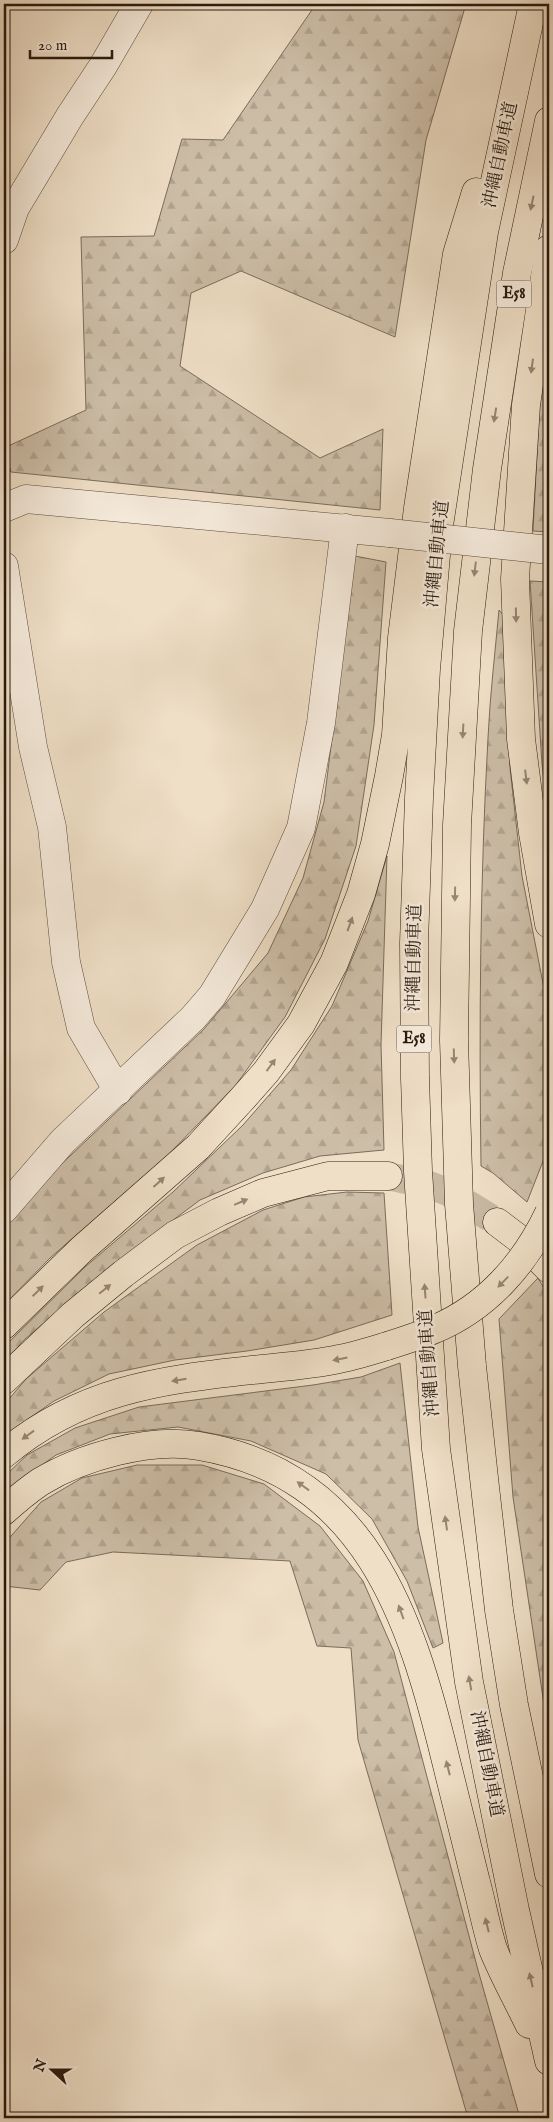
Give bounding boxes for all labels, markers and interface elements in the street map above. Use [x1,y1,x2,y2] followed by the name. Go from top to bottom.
[30,28,112,60] scale bar
[38,36,68,55] text: 20 m
[479,100,523,210] street label: 沖縄自動車道
[528,196,536,211] one-way arrow
[496,280,532,308] road number: E58
[528,358,536,374] one-way arrow
[491,407,499,423] one-way arrow
[421,499,455,609] street label: 沖縄自動車道
[471,562,479,578] one-way arrow
[512,608,520,624] one-way arrow
[458,724,466,740] one-way arrow
[522,770,530,786] one-way arrow
[451,886,459,902] one-way arrow
[403,904,427,1012] street label: 沖縄自動車道
[347,916,354,931] one-way arrow
[396,1026,432,1052] road number: E58
[450,1048,458,1064] one-way arrow
[266,1059,277,1072] one-way arrow
[153,1177,166,1188] one-way arrow
[234,1198,249,1205] one-way arrow
[497,1276,509,1288] one-way arrow
[98,1283,111,1294] one-way arrow
[421,1283,429,1299] one-way arrow
[32,1285,44,1297] one-way arrow
[415,1308,445,1418] street label: 沖縄自動車道
[332,1355,348,1363] one-way arrow
[171,1376,187,1384] one-way arrow
[21,1430,35,1440] one-way arrow
[296,1481,310,1491] one-way arrow
[442,1514,450,1530] one-way arrow
[397,1605,404,1620] one-way arrow
[465,1675,473,1691] one-way arrow
[464,1709,508,1819] street label: 沖縄自動車道
[444,1760,452,1775] one-way arrow
[483,1918,491,1933] one-way arrow
[527,1972,535,1987] one-way arrow
[28,2044,78,2094] north arrow
[30,2057,51,2076] text: N

